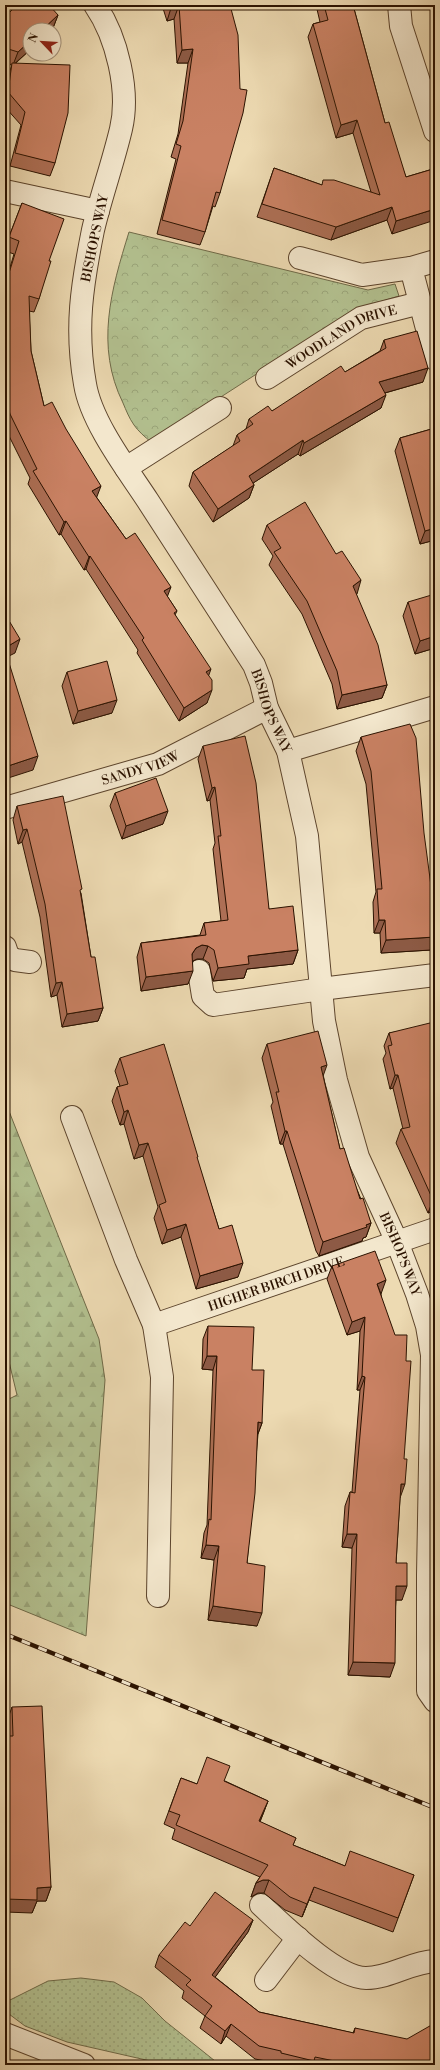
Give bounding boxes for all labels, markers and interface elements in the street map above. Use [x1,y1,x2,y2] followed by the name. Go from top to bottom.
[22,22,62,62] north arrow
[26,31,42,45] text: N
[78,192,112,284] street label: BISHOPS WAY
[282,302,399,373] street label: WOODLAND DRIVE
[247,666,295,757] street label: BISHOPS WAY
[100,747,183,789] street label: SANDY VIEW
[375,1209,425,1300] street label: BISHOPS WAY
[206,1253,347,1315] street label: HIGHER BIRCH DRIVE

